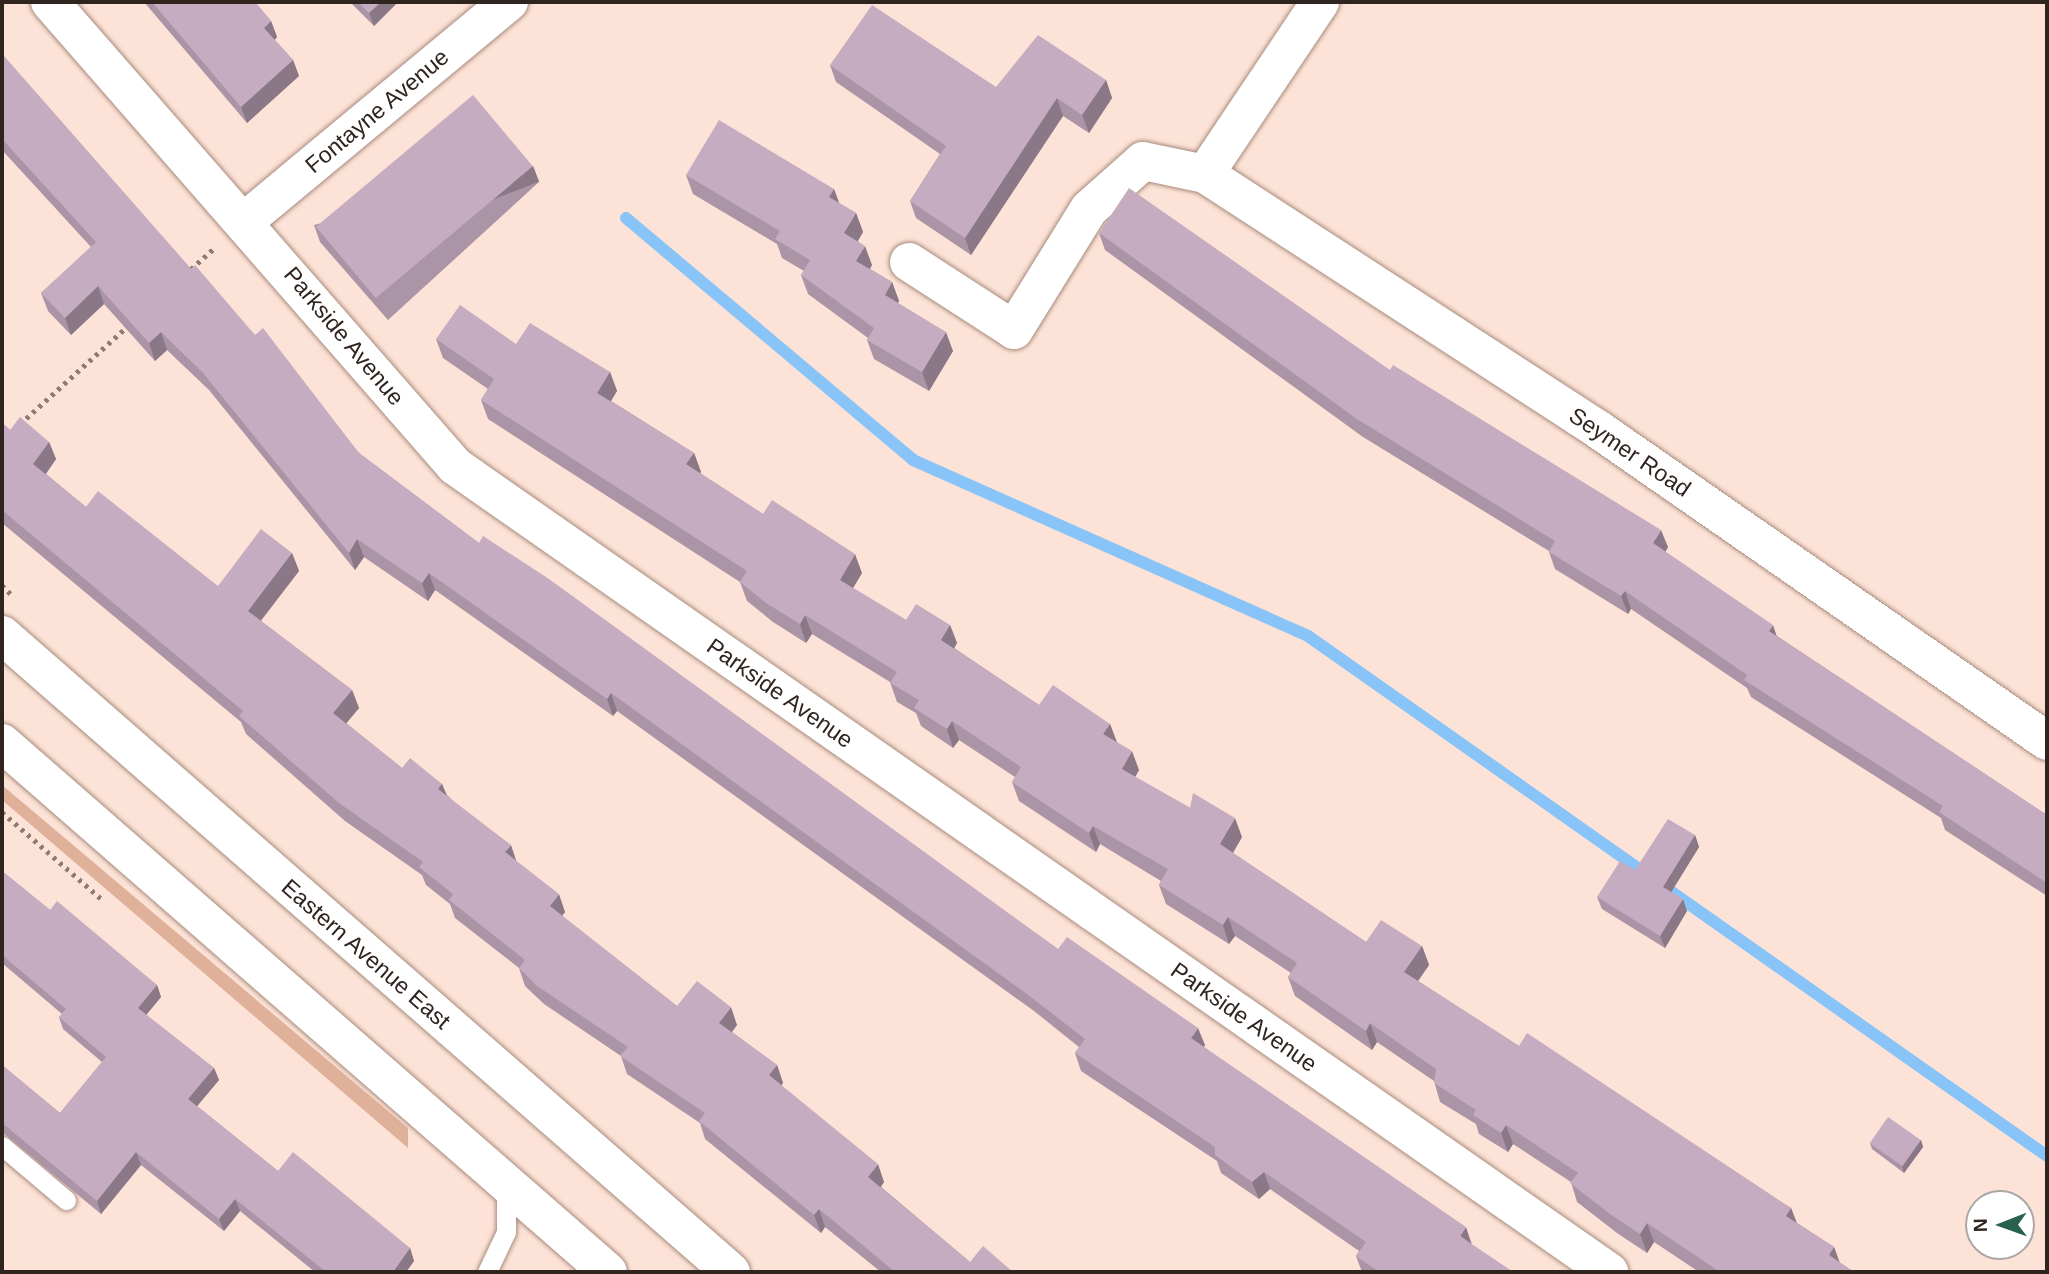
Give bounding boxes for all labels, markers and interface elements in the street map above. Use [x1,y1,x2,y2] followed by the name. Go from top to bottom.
[299,43,455,179] street label: Fontayne Avenue
[278,261,410,411] street label: Parkside Avenue
[1564,401,1696,503] street label: Seymer Road
[701,632,859,754] street label: Parkside Avenue
[276,873,456,1035] street label: Eastern Avenue East
[1165,956,1323,1078] street label: Parkside Avenue
[1965,1190,2035,1260] north arrow
[1970,1218,1991,1232] text: N

